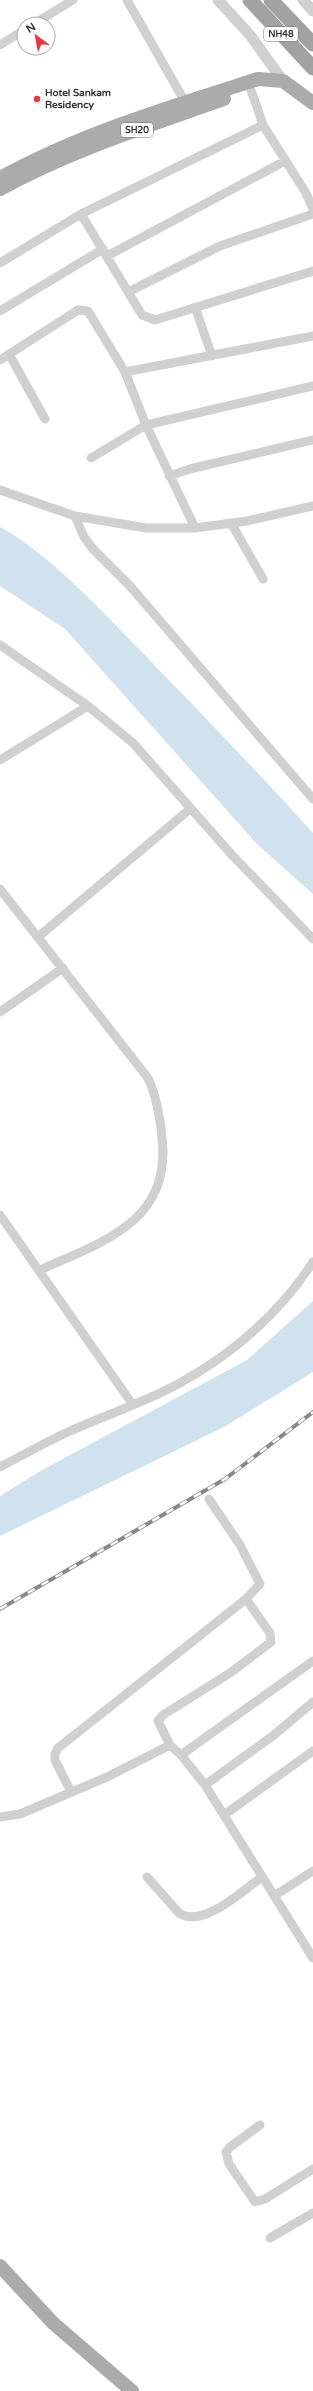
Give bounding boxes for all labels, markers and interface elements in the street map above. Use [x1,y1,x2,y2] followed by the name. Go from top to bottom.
[16,16,56,56] north arrow
[24,20,38,36] text: N
[264,27,298,41] road number: NH48
[45,87,111,111] place label: Hotel Sankam Residency
[32,94,42,104] marker: Hotel Sankam Residency
[121,123,153,137] road number: SH20

